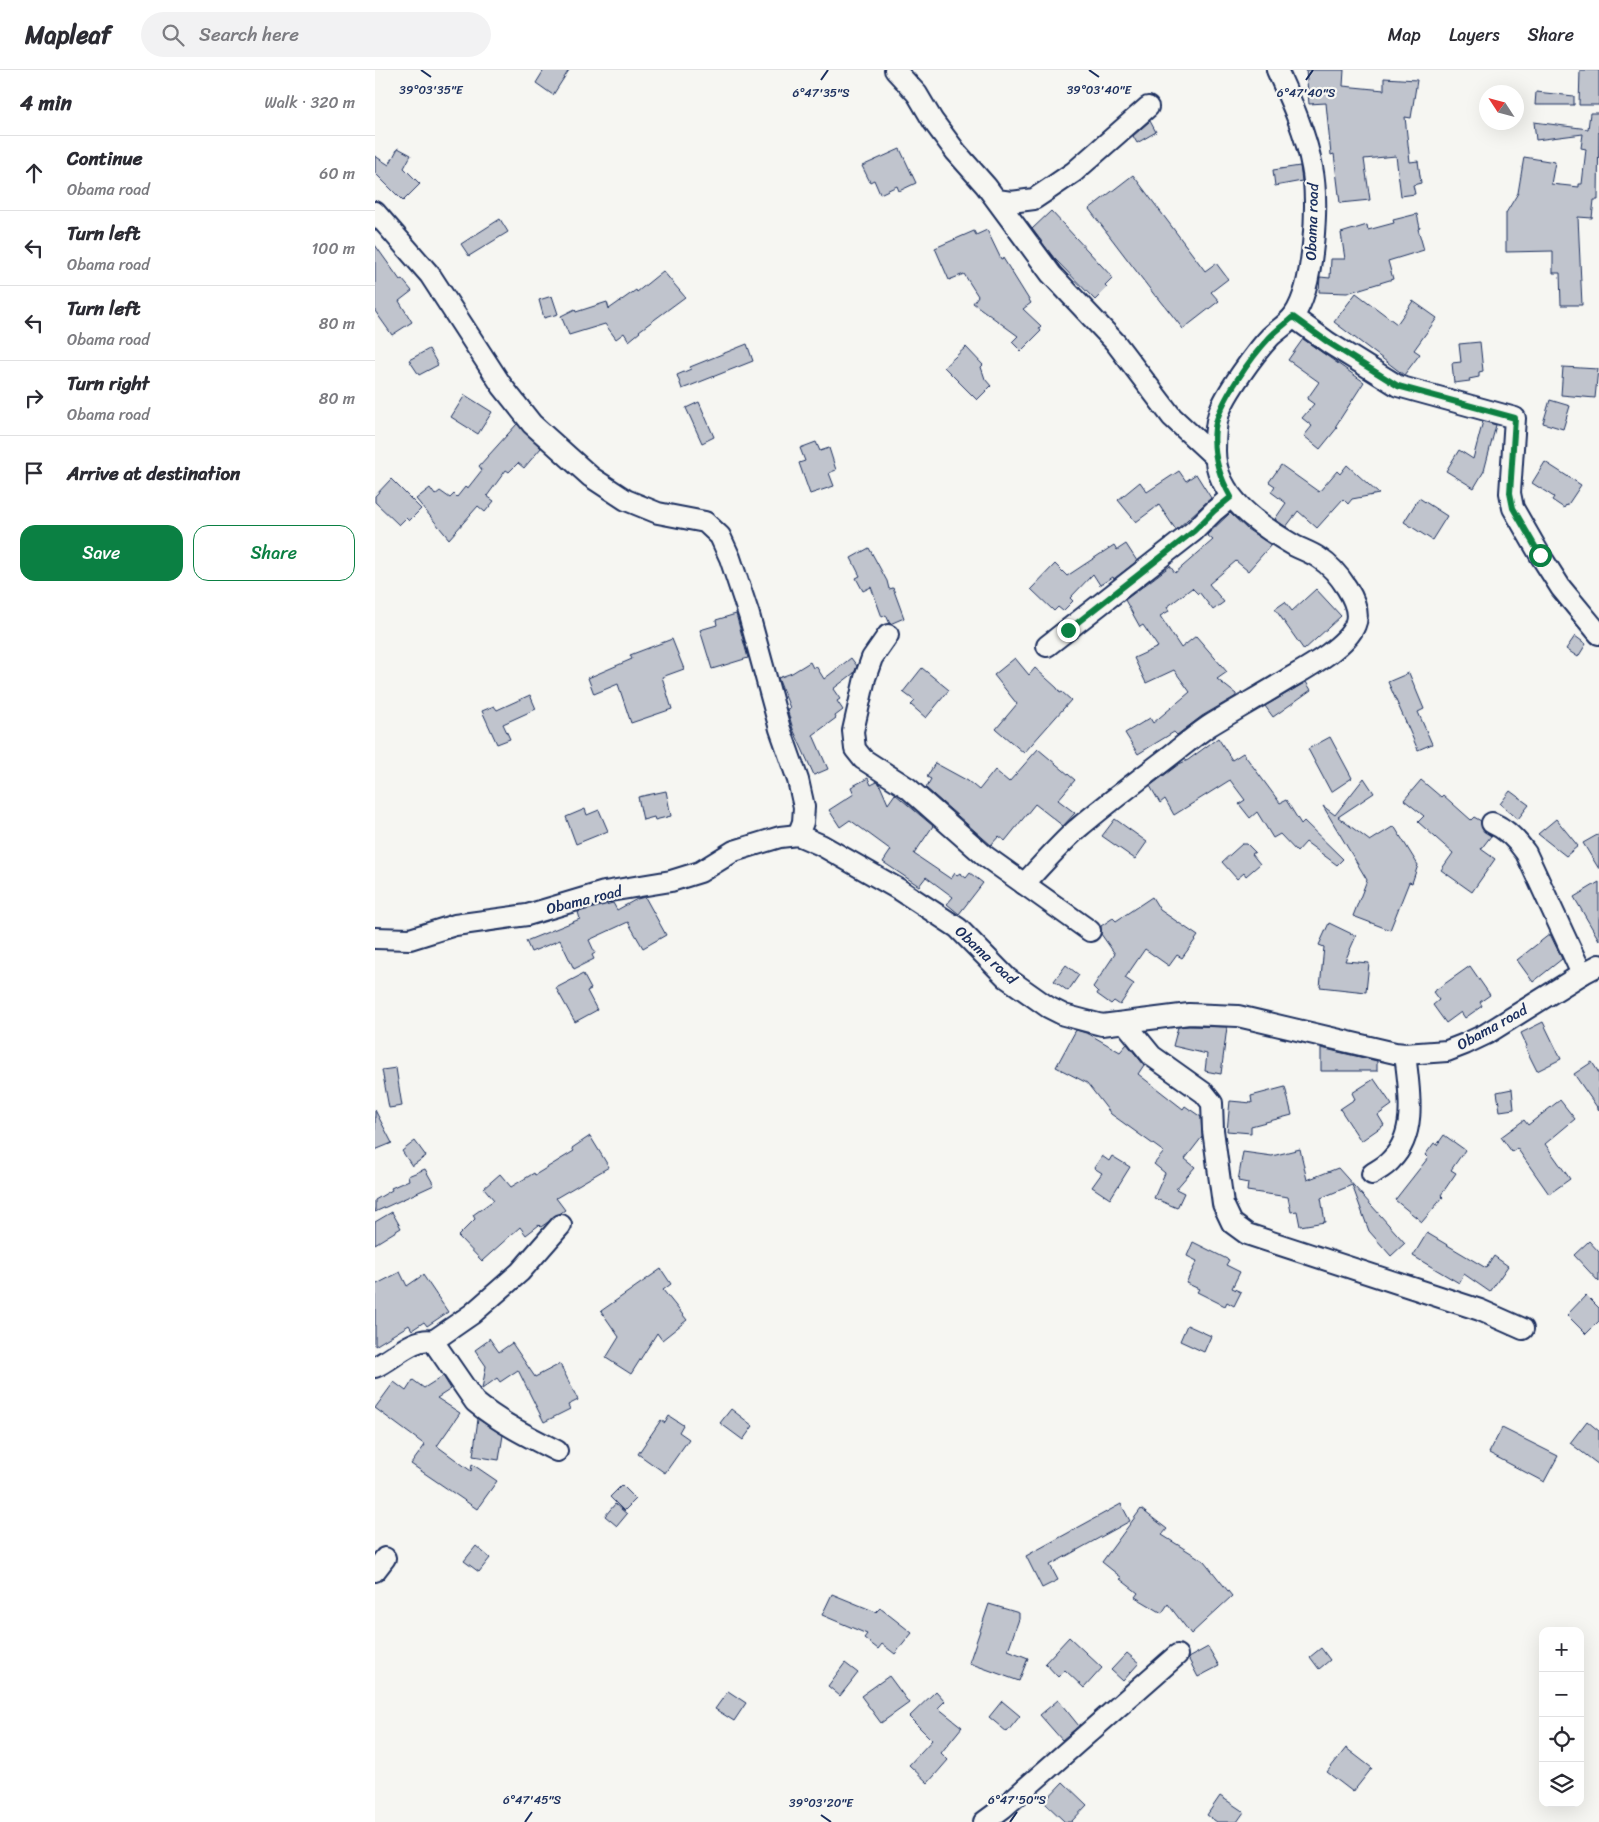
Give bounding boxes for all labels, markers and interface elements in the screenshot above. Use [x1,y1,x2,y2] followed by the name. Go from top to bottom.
[141,12,491,57] search box
[25,14,111,56] text: Mapleaf
[199,18,299,51] text: Search here
[1388,19,1421,51] text: Map
[1449,19,1500,51] text: Layers
[1528,19,1574,51] text: Share
[159,21,187,49] icon: search
[399,79,464,101] text: 39°03'35"E
[1067,79,1133,101] text: 39°03'40"E
[792,82,850,104] text: 6°47'35"S
[1277,82,1336,104] text: 6°47'40"S
[20,84,72,122] text: 4 min
[1479,85,1524,130] north arrow
[264,88,355,117] text: Walk · 320 m
[67,142,143,175] text: Continue
[20,159,48,187] icon: ahead
[319,159,355,188] text: 60 m
[67,175,150,204] text: Obama road
[1298,182,1326,261] street label: Obama road
[67,217,140,250] text: Turn left
[20,234,48,262] icon: left
[311,234,355,263] text: 100 m
[67,250,150,279] text: Obama road
[67,292,140,325] text: Turn left
[20,309,48,337] icon: left
[319,309,355,338] text: 80 m
[67,325,150,354] text: Obama road
[67,367,149,400] text: Turn right
[20,384,48,412] icon: right
[319,384,355,413] text: 80 m
[67,400,150,429] text: Obama road
[67,457,240,490] text: Arrive at destination
[20,459,48,487] icon: arrive
[20,525,183,581] button: Save
[193,525,355,581] button: Share
[1529,544,1552,567] route start
[1057,619,1080,642] route end
[543,878,626,922] street label: Obama road
[949,919,1024,992] street label: Obama road
[1452,996,1533,1057] street label: Obama road
[1539,1627,1584,1807] map controls
[1539,1627,1584,1672] button: +
[1539,1672,1584,1717] button: −
[1539,1717,1584,1762] button: locate
[1539,1762,1584,1807] button: layers
[503,1789,562,1811] text: 6°47'45"S
[988,1789,1047,1811] text: 6°47'50"S
[789,1792,854,1814] text: 39°03'20"E

